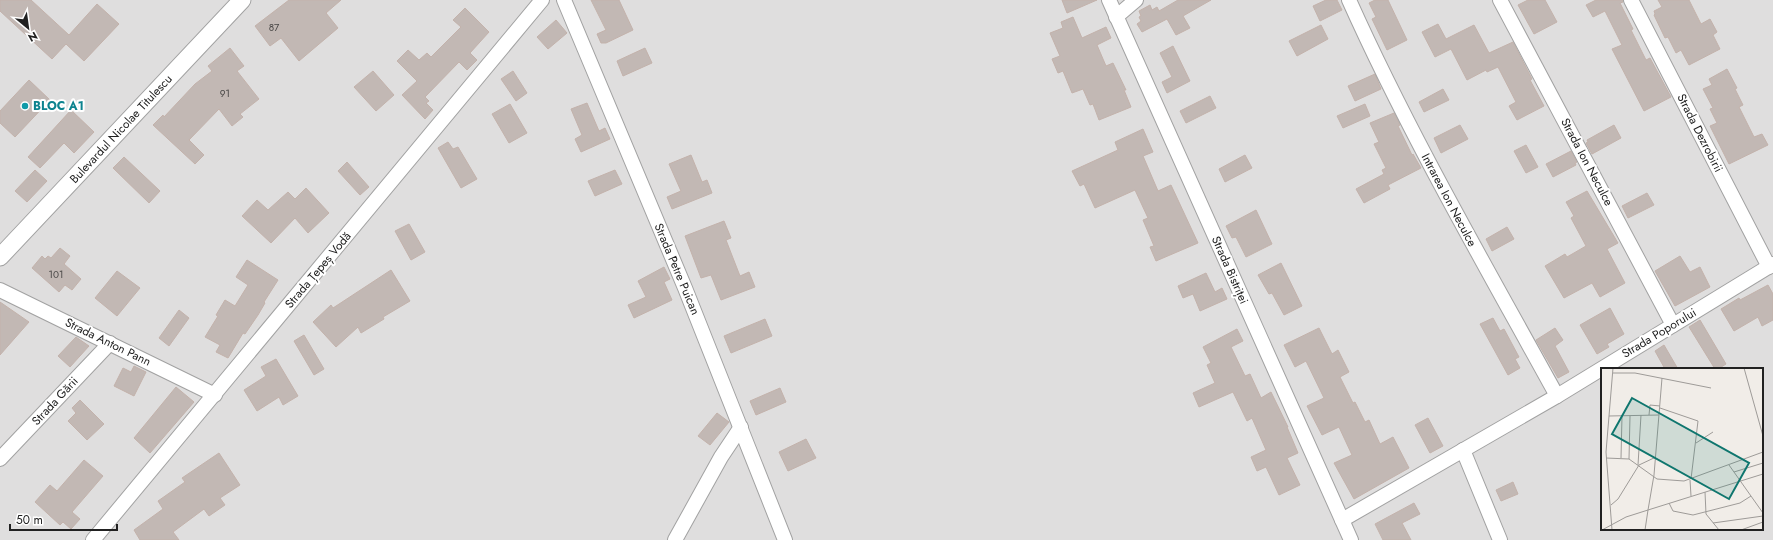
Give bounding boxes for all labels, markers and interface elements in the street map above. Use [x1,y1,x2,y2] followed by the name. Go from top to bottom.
[8,8,48,48] north arrow
[269,20,280,35] house number: 87
[25,28,41,46] text: N
[66,71,176,187] street label: Bulevardul Nicolae Titulescu
[220,86,230,101] house number: 91
[1672,91,1728,175] street label: Strada Dezrobirii
[33,97,84,115] place label: BLOC A1
[20,101,30,111] marker: BLOC A1
[1556,115,1618,209] street label: Strada Ion Neculce
[1417,150,1481,250] street label: Intrarea Ion Neculce
[650,220,704,318] street label: Strada Petre Puican
[281,228,356,312] street label: Strada Țepeș Vodă
[1207,233,1253,307] street label: Strada Bistriței
[49,267,64,282] house number: 101
[1618,304,1700,362] street label: Strada Poporului
[62,313,154,371] street label: Strada Anton Pann
[1601,368,1763,530] inset map
[28,373,82,429] street label: Strada Gării
[10,506,117,532] scale bar
[16,511,43,529] text: 50 m

